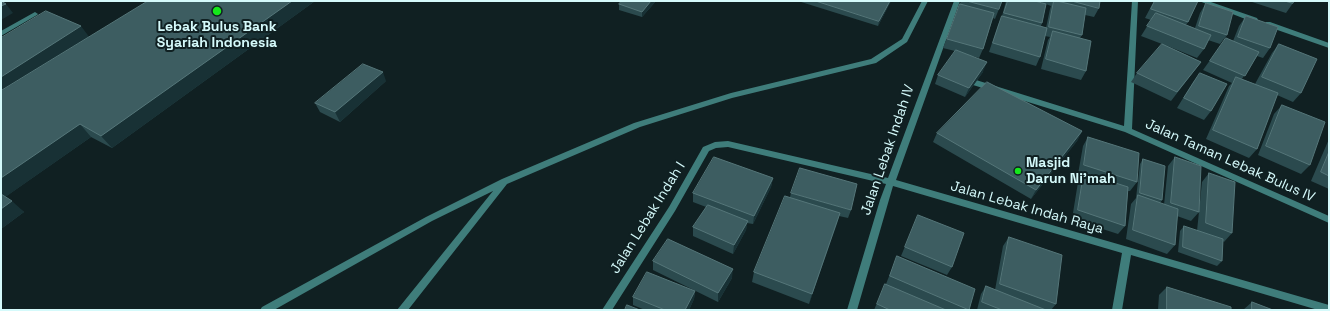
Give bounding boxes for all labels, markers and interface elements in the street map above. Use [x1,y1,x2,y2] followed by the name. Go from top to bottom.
[211,5,223,17] marker: Lebak Bulus Bank Syariah Indonesia
[157,19,277,52] place label: Lebak Bulus Bank Syariah Indonesia
[858,82,918,218] street label: Jalan Lebak Indah IV
[1143,116,1317,206] street label: Jalan Taman Lebak Bulus IV
[1026,155,1116,188] place label: Masjid Darun Ni'mah
[607,159,689,277] street label: Jalan Lebak Indah I
[1013,166,1023,176] marker: Masjid Darun Ni'mah
[949,178,1105,238] street label: Jalan Lebak Indah Raya

